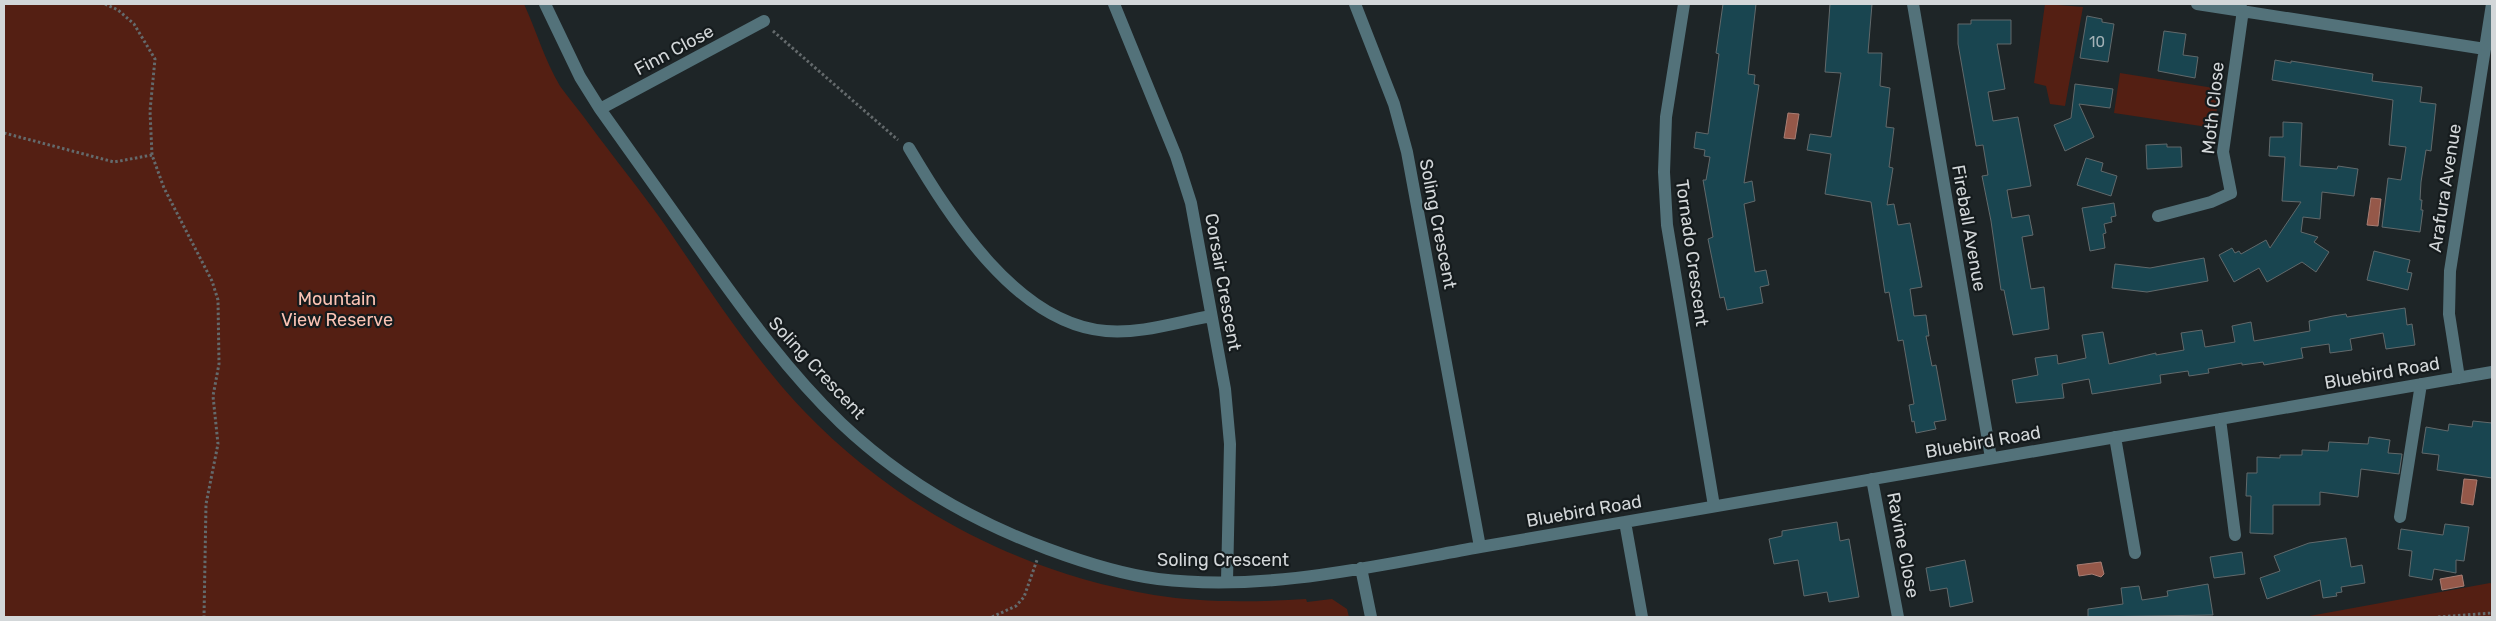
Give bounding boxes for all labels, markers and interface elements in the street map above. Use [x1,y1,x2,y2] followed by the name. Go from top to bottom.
[630,20,718,80] street label: Finn Close
[2089,33,2105,51] house number: 10
[2197,61,2229,155] street label: Moth Close
[2424,122,2466,254] street label: Arafura Avenue
[1415,157,1461,291] street label: Soling Crescent
[1947,163,1991,293] street label: Fireball Avenue
[1671,178,1713,328] street label: Tornado Crescent
[1200,212,1246,352] street label: Corsair Crescent
[281,288,393,331] park label: Mountain View Reserve
[764,312,870,424] street label: Soling Crescent
[2323,352,2441,394] street label: Bluebird Road
[1924,421,2042,463] street label: Bluebird Road
[1525,490,1643,532] street label: Bluebird Road
[1882,490,1924,600] street label: Ravine Close
[1157,549,1289,571] street label: Soling Crescent

